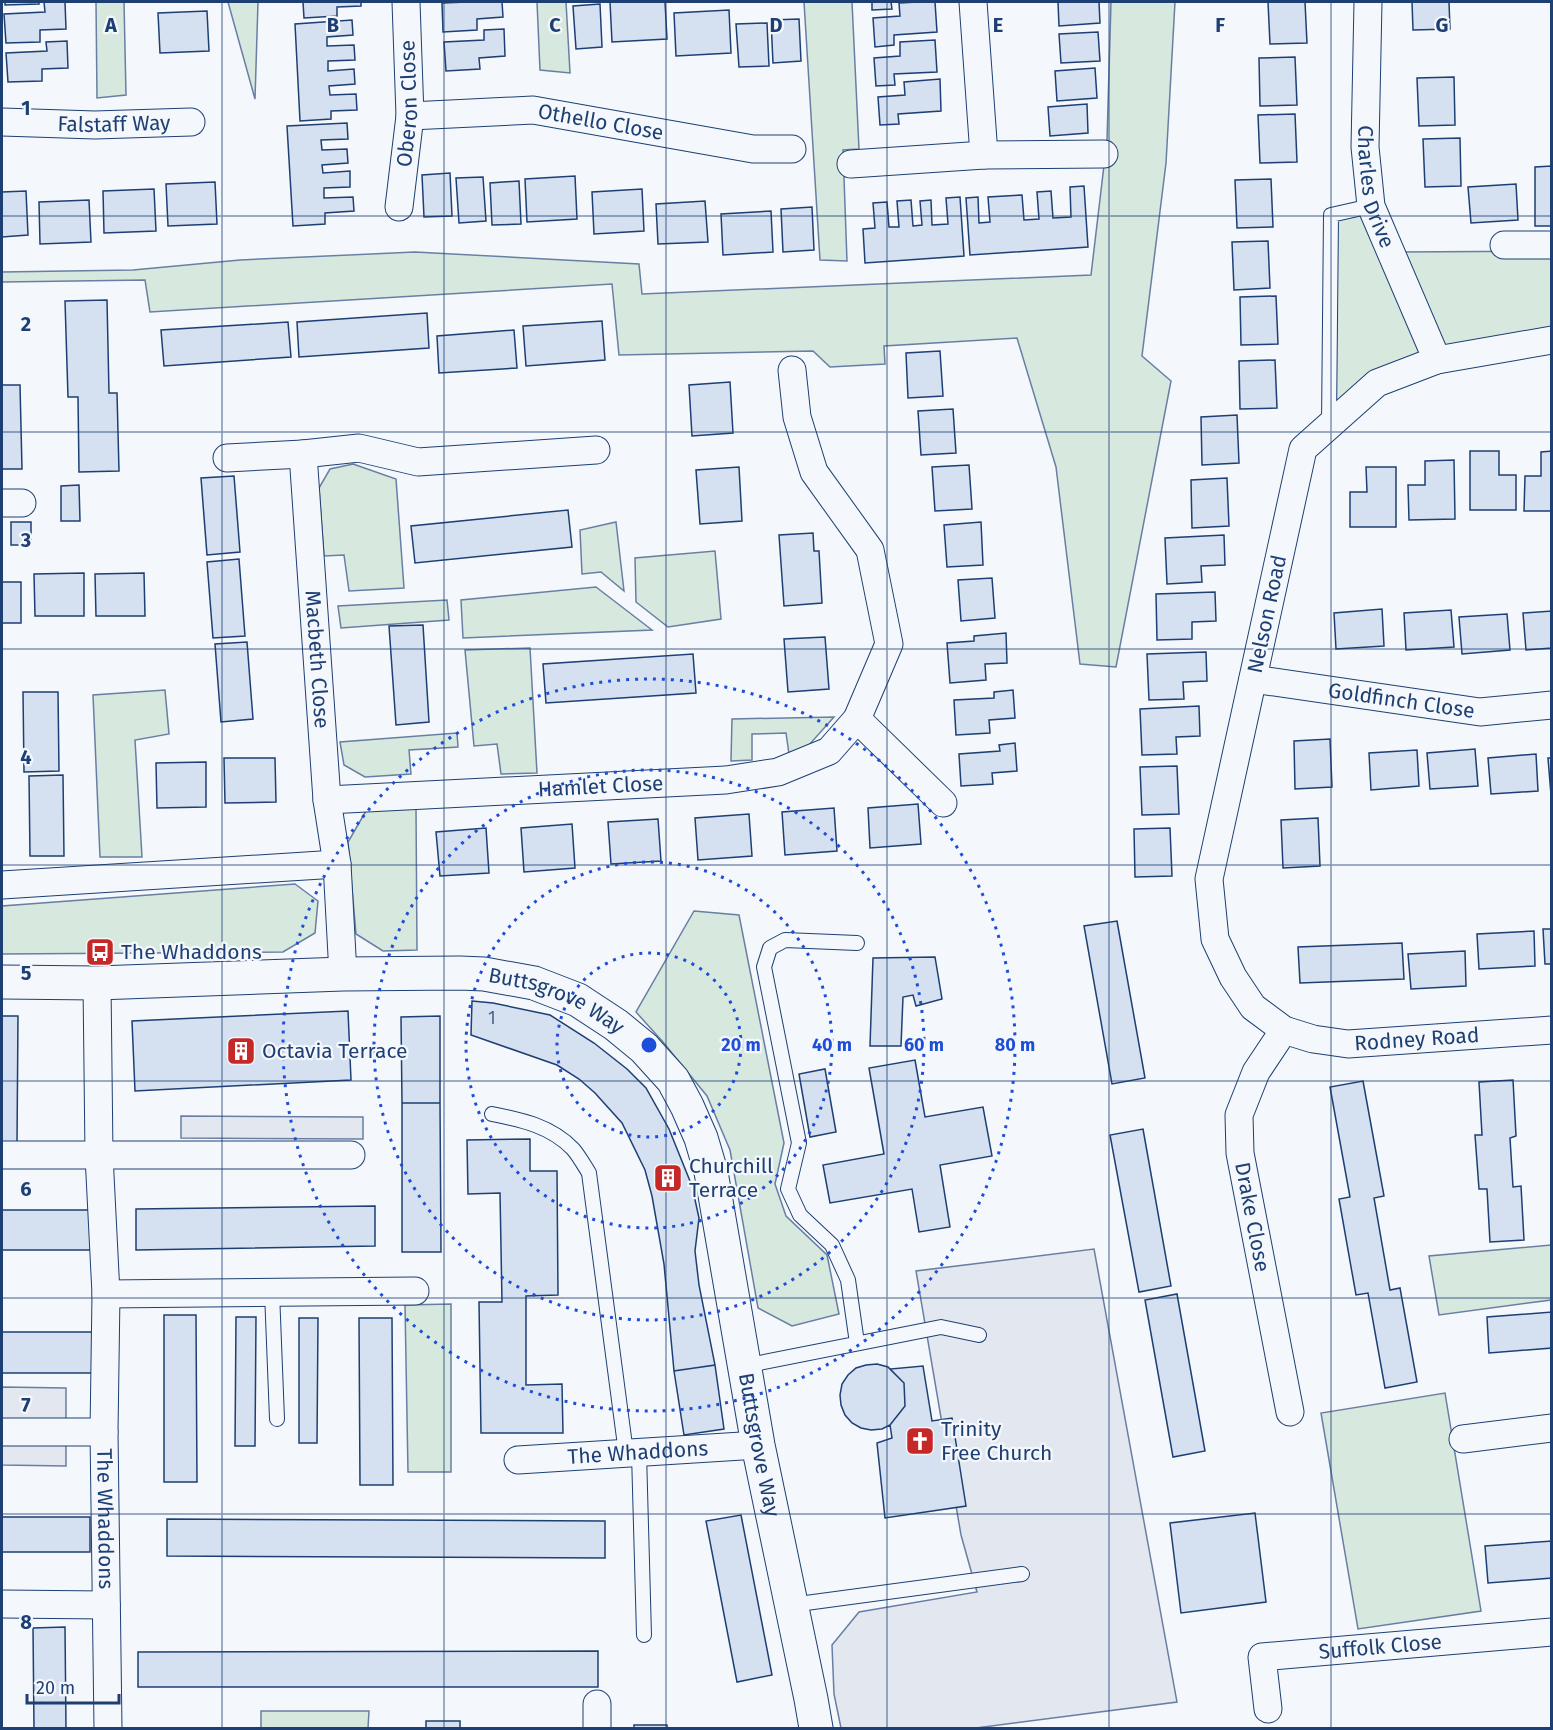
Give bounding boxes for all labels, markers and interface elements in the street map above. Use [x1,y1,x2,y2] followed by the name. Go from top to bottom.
[104,13,118,37] text: A
[327,13,339,37] text: B
[549,13,561,37] text: C
[769,13,783,37] text: D
[993,13,1003,37] text: E
[1215,13,1225,37] text: F
[1436,13,1448,37] text: G
[391,40,423,168] street label: Oberon Close
[21,96,31,120] text: 1
[536,98,666,146] street label: Othello Close
[57,110,171,138] street label: Falstaff Way
[1352,125,1400,252] street label: Charles Drive
[21,312,31,336] text: 2
[20,528,31,552] text: 3
[1242,552,1292,676] street label: Nelson Road
[299,589,335,729] street label: Macbeth Close
[1327,677,1476,724] street label: Goldfinch Close
[20,745,32,769] text: 4
[537,770,664,802] street label: Hamlet Close
[84,936,116,968] bus stop icon: The Whaddons
[121,939,262,965] place label: The Whaddons
[21,961,32,985] text: 5
[486,962,630,1040] street label: Buttsgrove Way
[488,1007,496,1029] house number: 1
[1353,1022,1480,1057] street label: Rodney Road
[721,1034,761,1056] text: 20 m
[812,1034,852,1056] text: 40 m
[904,1034,944,1056] text: 60 m
[995,1034,1035,1056] text: 80 m
[225,1035,257,1067] building icon: Octavia Terrace
[639,1035,659,1055] centre of rings
[262,1038,407,1064] place label: Octavia Terrace
[689,1153,773,1203] place label: Churchill Terrace
[1229,1160,1276,1274] street label: Drake Close
[652,1162,684,1194] building icon: Churchill Terrace
[20,1177,32,1201] text: 6
[733,1371,786,1520] street label: Buttsgrove Way
[21,1393,31,1417] text: 7
[941,1416,1052,1466] place label: Trinity Free Church
[904,1425,936,1457] church icon: Trinity Free Church
[567,1435,709,1470] street label: The Whaddons
[91,1448,119,1590] street label: The Whaddons
[20,1610,32,1634] text: 8
[1318,1629,1443,1665] street label: Suffolk Close
[27,1667,118,1705] scale bar
[36,1677,75,1699] text: 20 m

